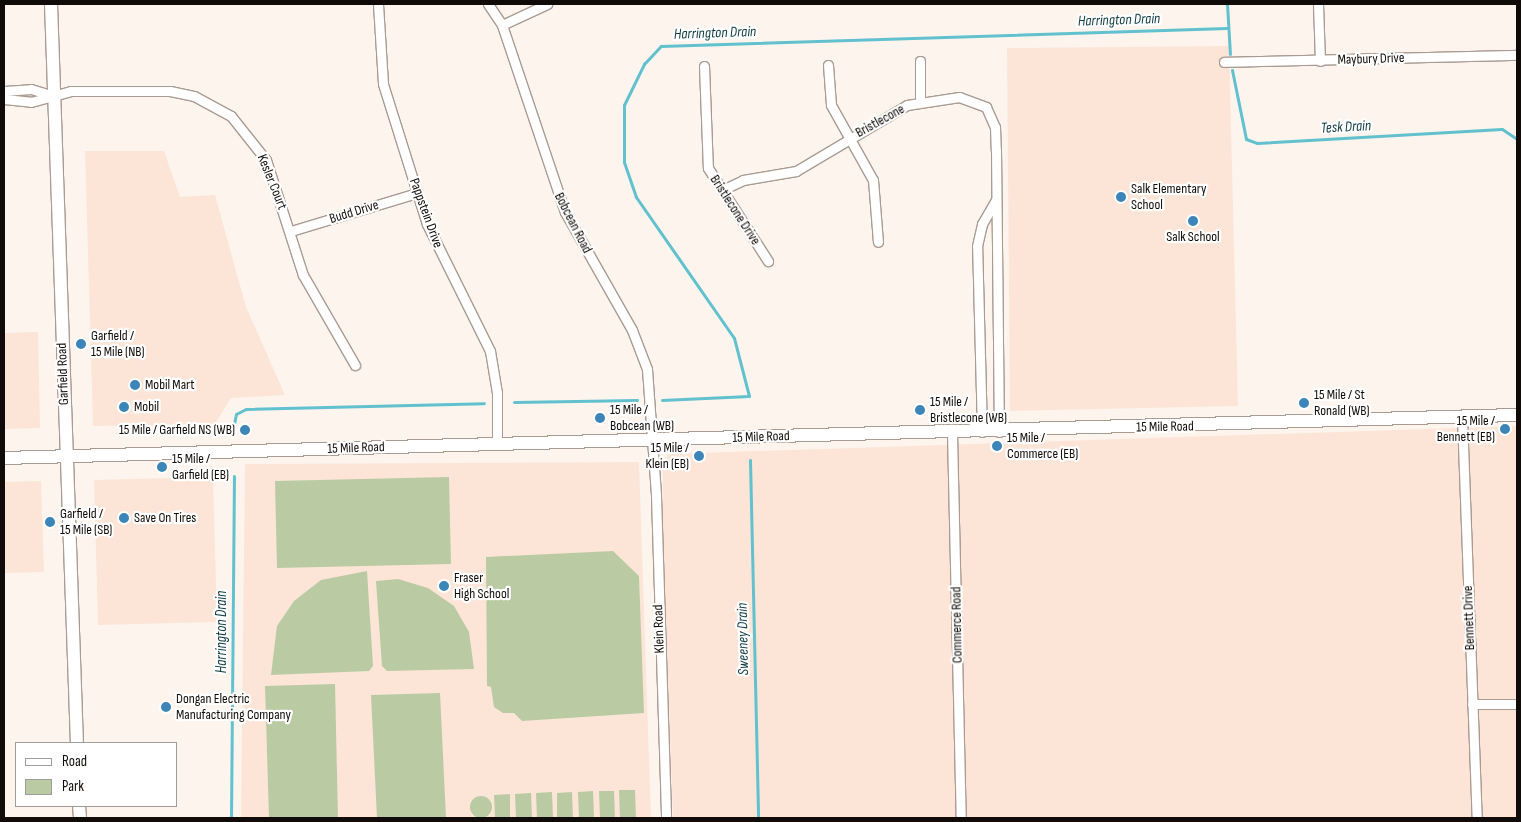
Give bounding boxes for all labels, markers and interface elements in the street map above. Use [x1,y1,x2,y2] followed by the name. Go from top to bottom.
[1077,10,1161,30] water label: Harrington Drain
[673,23,757,43] water label: Harrington Drain
[1337,49,1405,69] street label: Maybury Drive
[853,101,907,141] street label: Bristlecone
[1320,117,1372,137] water label: Tesk Drain
[253,152,291,212] street label: Kesler Court
[706,172,764,248] street label: Bristlecone Drive
[406,176,446,250] street label: Pappstein Drive
[1131,181,1206,213] place label: Salk Elementary School
[551,190,595,256] street label: Bobcean Road
[1115,191,1127,203] marker: Salk Elementary School
[327,197,381,227] street label: Budd Drive
[1187,215,1199,227] marker: Salk School
[1166,229,1220,245] place label: Salk School
[91,328,145,361] place label: Garfield / 15 Mile (NB)
[75,338,87,350] marker: Garfield / 15 Mile (NB)
[54,343,72,405] street label: Garfield Road
[145,377,195,393] place label: Mobil Mart
[129,379,141,391] marker: Mobil Mart
[1314,387,1370,420] place label: 15 Mile / St Ronald (WB)
[930,394,1007,427] place label: 15 Mile / Bristlecone (WB)
[1298,397,1310,409] marker: 15 Mile / St Ronald (WB)
[134,399,159,415] place label: Mobil
[118,401,130,413] marker: Mobil
[610,402,674,434] place label: 15 Mile / Bobcean (WB)
[914,404,926,416] marker: 15 Mile / Bristlecone (WB)
[594,412,606,424] marker: 15 Mile / Bobcean (WB)
[1437,413,1495,446] place label: 15 Mile / Bennett (EB)
[1136,418,1194,436] street label: 15 Mile Road
[119,422,235,438] place label: 15 Mile / Garfield NS (WB)
[1499,423,1511,435] marker: 15 Mile / Bennett (EB)
[239,424,251,436] marker: 15 Mile / Garfield NS (WB)
[732,428,790,446] street label: 15 Mile Road
[1007,430,1078,462] place label: 15 Mile / Commerce (EB)
[327,439,385,457] street label: 15 Mile Road
[646,440,689,472] place label: 15 Mile / Klein (EB)
[991,440,1003,452] marker: 15 Mile / Commerce (EB)
[693,450,705,462] marker: 15 Mile / Klein (EB)
[172,451,229,484] place label: 15 Mile / Garfield (EB)
[156,461,168,473] marker: 15 Mile / Garfield (EB)
[60,506,112,538] place label: Garfield / 15 Mile (SB)
[134,510,196,526] place label: Save On Tires
[118,512,130,524] marker: Save On Tires
[44,516,56,528] marker: Garfield / 15 Mile (SB)
[454,570,509,602] place label: Fraser High School
[438,580,450,592] marker: Fraser High School
[1459,585,1479,651] street label: Bennett Drive
[948,587,966,663] street label: Commerce Road
[213,591,231,673] water label: Harrington Drain
[733,603,753,675] water label: Sweeney Drain
[650,604,668,654] street label: Klein Road
[176,691,291,724] place label: Dongan Electric Manufacturing Company
[160,701,172,713] marker: Dongan Electric Manufacturing Company
[15,742,178,807] legend
[62,752,87,771] text: Road
[62,777,84,796] text: Park

